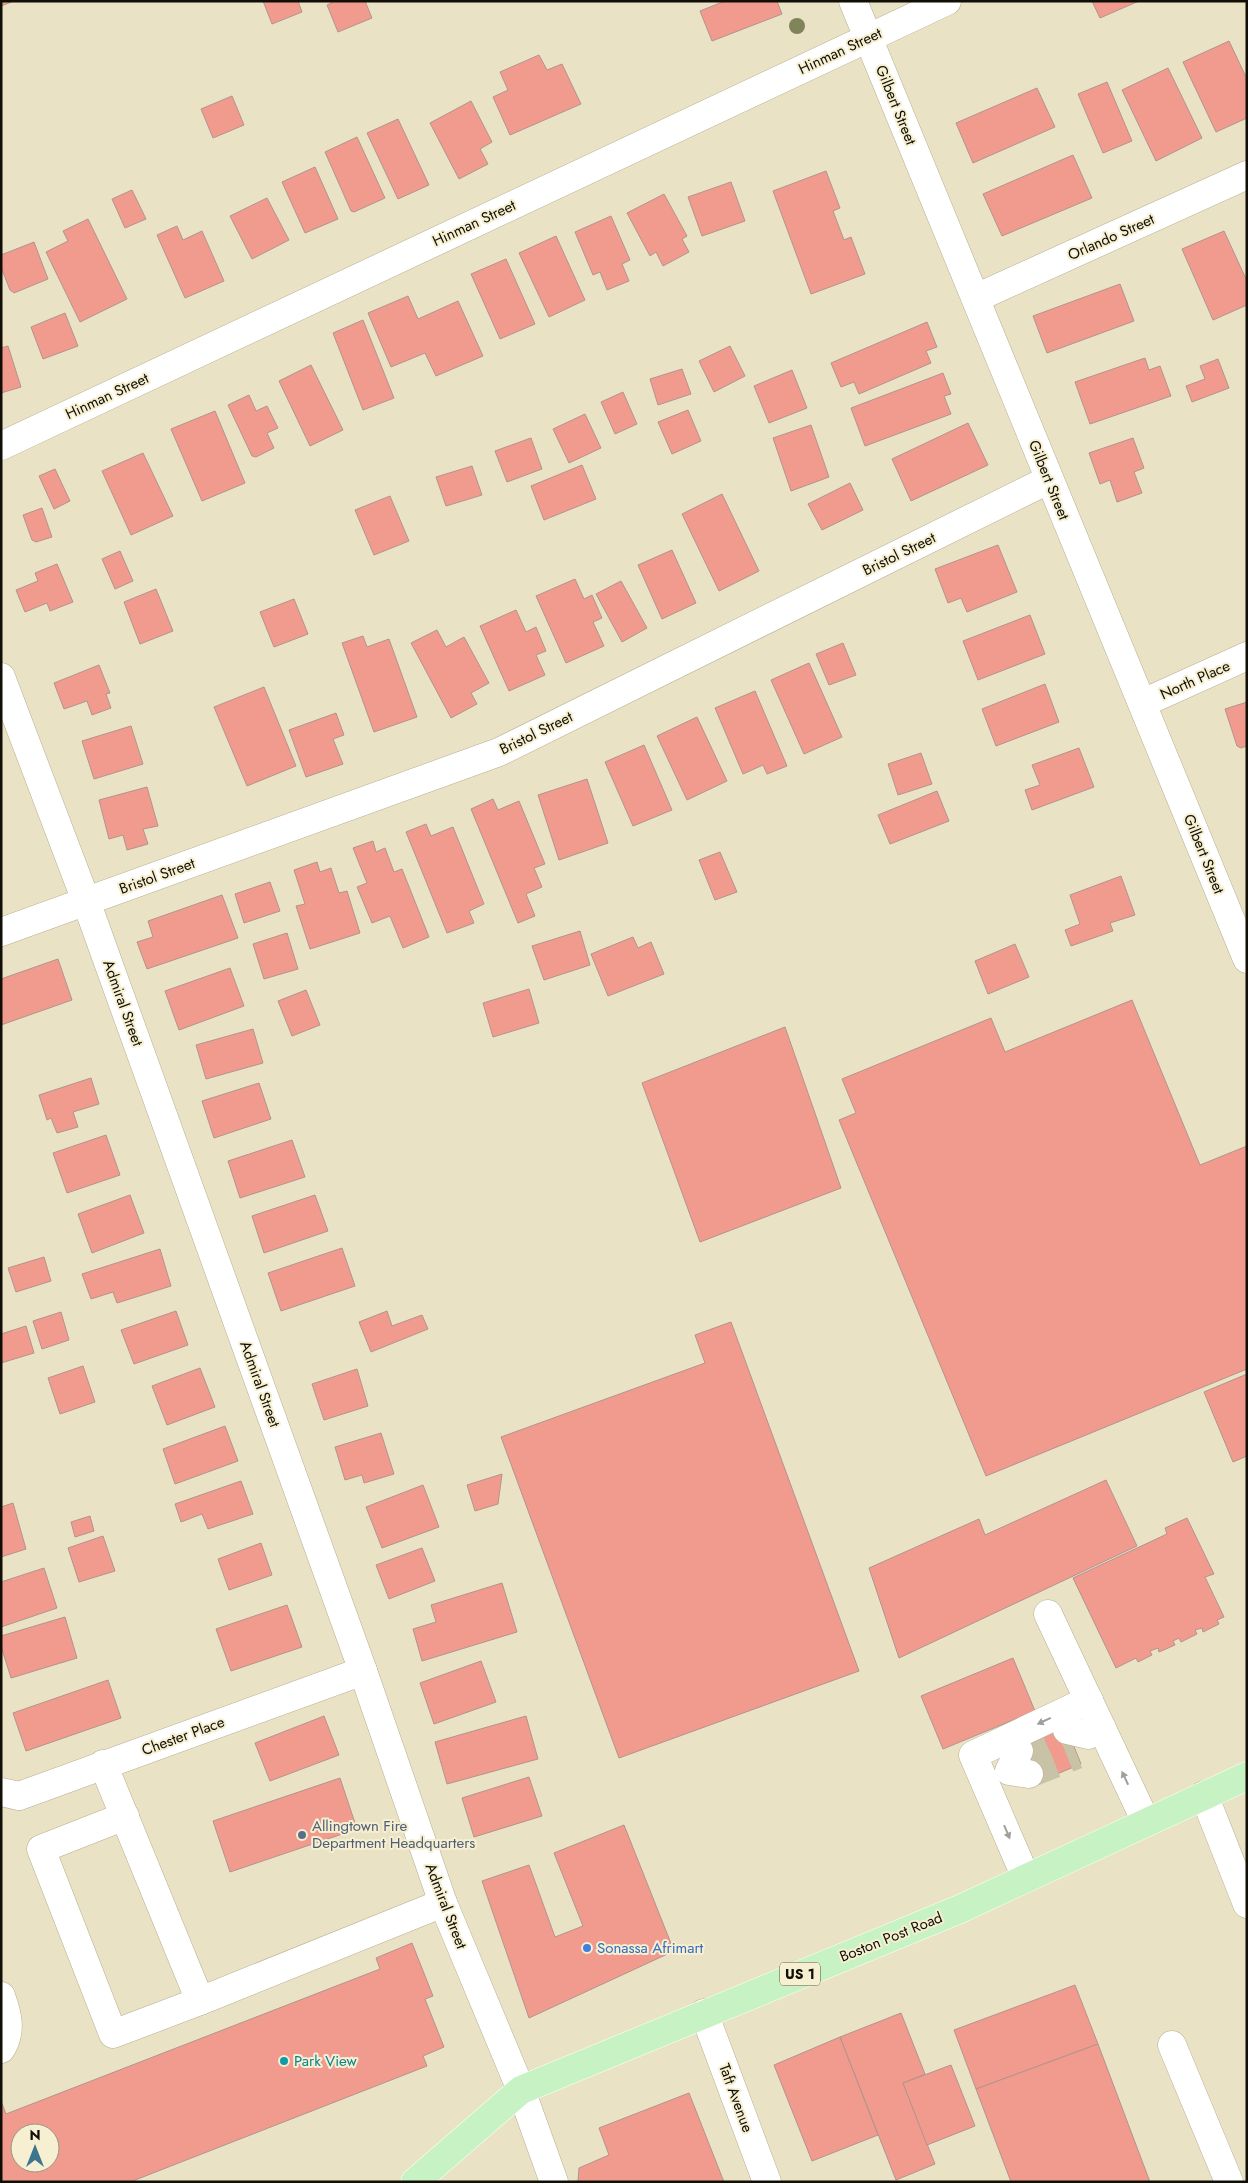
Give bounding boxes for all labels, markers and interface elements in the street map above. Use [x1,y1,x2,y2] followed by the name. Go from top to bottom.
[795,22,886,80] street label: Hinman Street
[870,62,922,149] street label: Gilbert Street
[429,194,520,252] street label: Hinman Street
[1064,208,1158,266] street label: Orlando Street
[62,367,153,425] street label: Hinman Street
[1023,437,1075,524] street label: Gilbert Street
[859,527,940,581] street label: Bristol Street
[1156,655,1234,705] street label: North Place
[496,706,577,760] street label: Bristol Street
[1178,811,1230,898] street label: Gilbert Street
[116,852,198,900] street label: Bristol Street
[97,957,149,1049] street label: Admiral Street
[234,1338,286,1430] street label: Admiral Street
[139,1711,228,1761] street label: Chester Place
[1037,1717,1052,1725] one-way arrow
[1121,1771,1129,1785] one-way arrow
[312,1815,475,1854] place label: Allingtown Fire Department Headquarters
[1003,1825,1011,1839] one-way arrow
[296,1829,308,1841] marker: Allingtown Fire Department Headquarters
[420,1860,473,1952] street label: Admiral Street
[836,1906,946,1968] street label: Boston Post Road
[597,1937,704,1959] place label: Sonassa Afrimart
[581,1942,593,1954] marker: Sonassa Afrimart
[780,1962,820,1986] road number: US 1
[294,2050,358,2072] place label: Park View
[278,2055,290,2067] marker: Park View
[713,2060,759,2136] street label: Taft Avenue
[10,2123,60,2173] north arrow
[29,2125,41,2145] text: N

